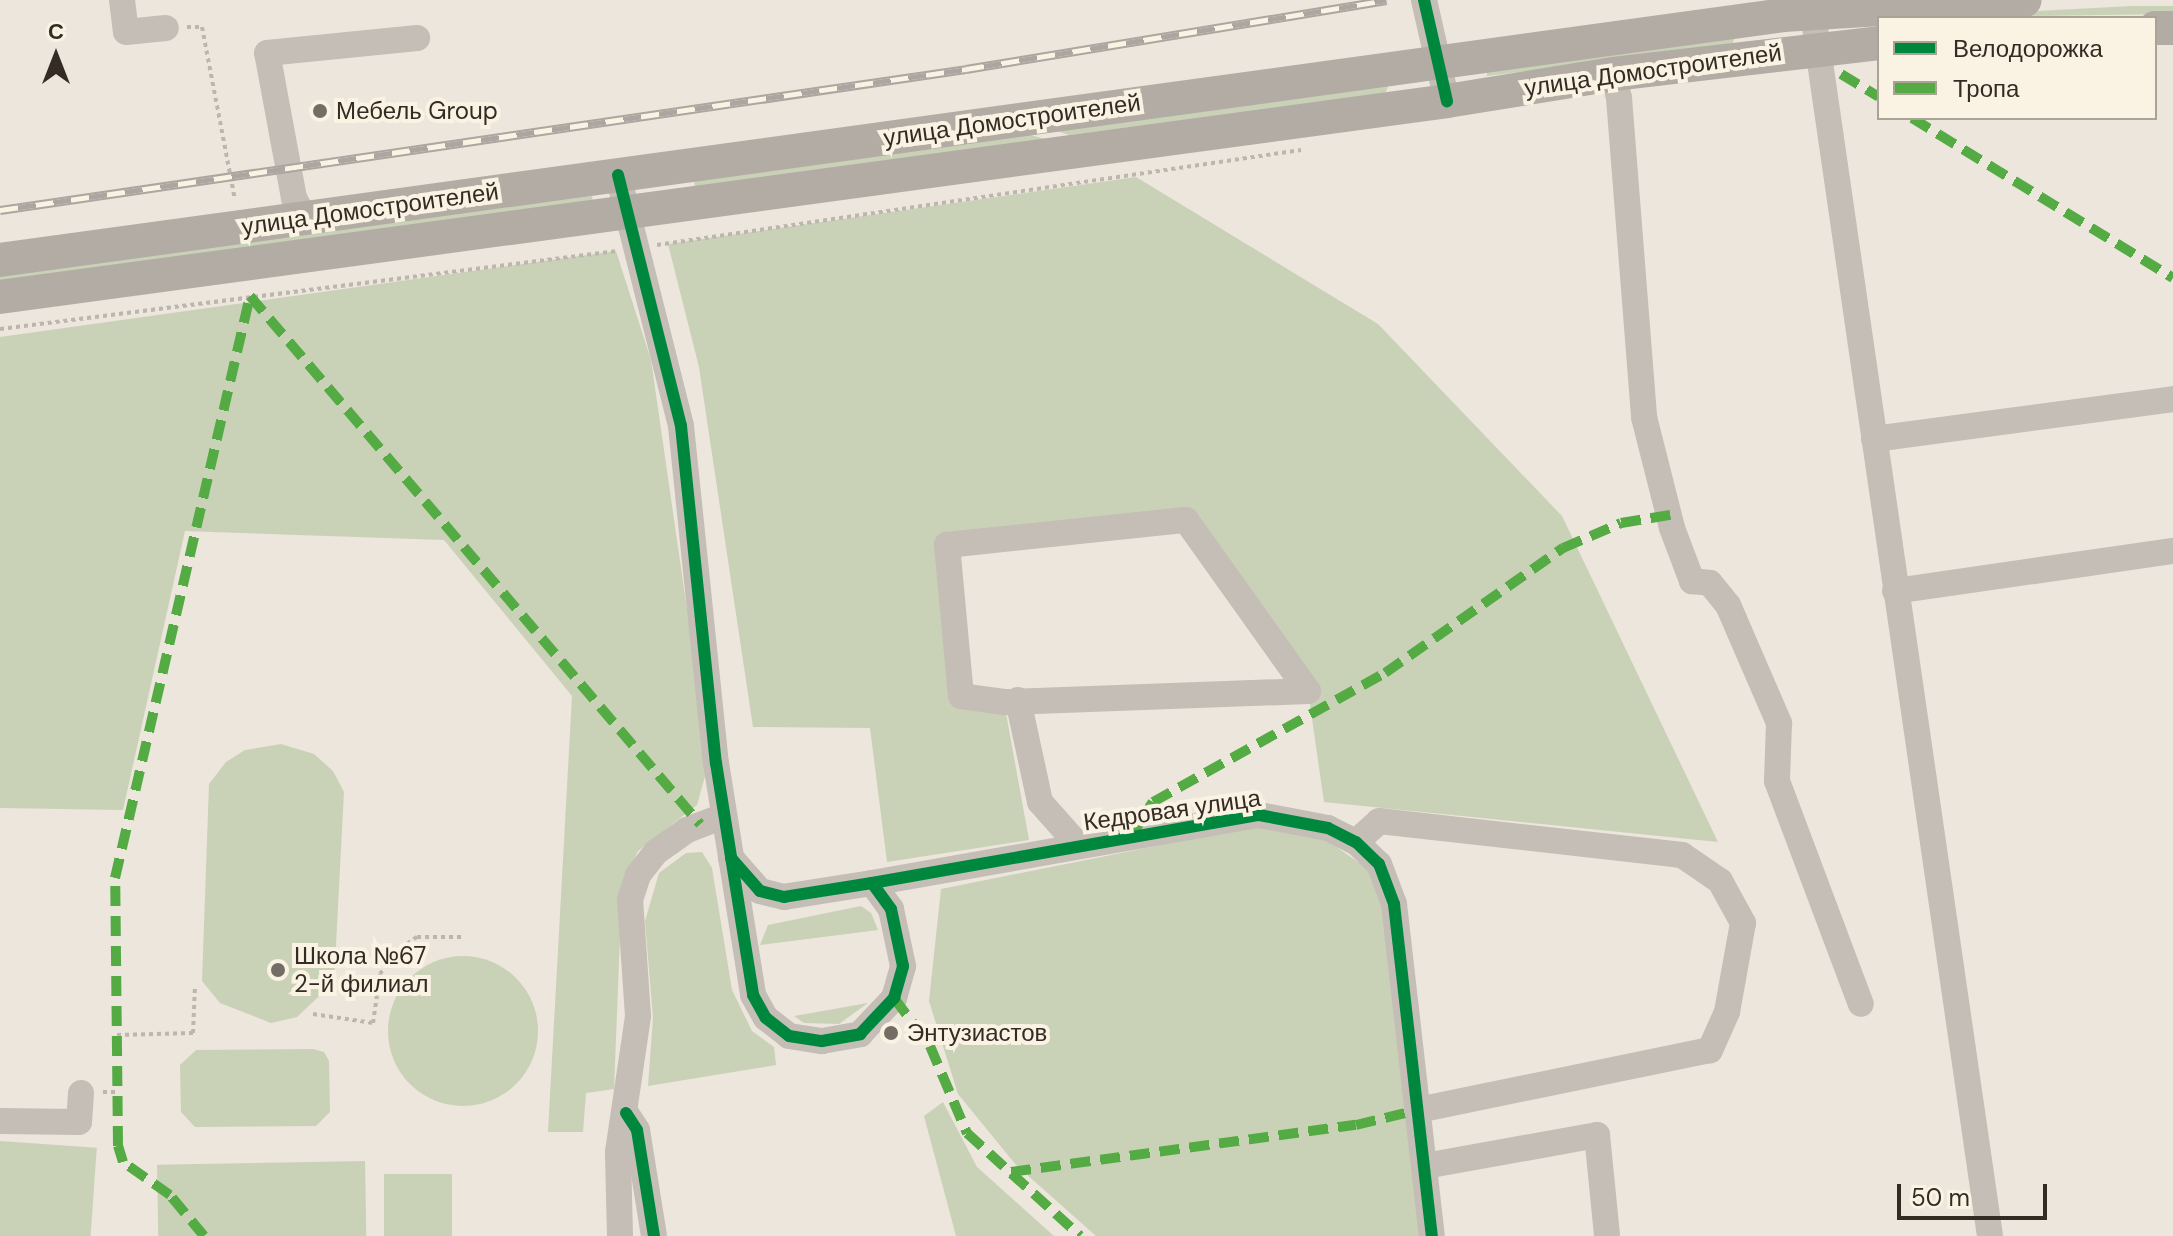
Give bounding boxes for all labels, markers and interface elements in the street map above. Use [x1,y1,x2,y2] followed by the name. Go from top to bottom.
[16,16,96,96] north arrow
[1877,16,2157,120] legend
[48,17,64,46] text: С
[1953,33,2103,64] text: Велодорожка
[1523,38,1783,102] street label: улица Домостроителей
[1953,73,2019,104] text: Тропа
[882,88,1142,152] street label: улица Домостроителей
[336,97,498,125] place label: Мебель Group
[311,102,329,120] marker: Мебель Group
[240,177,500,241] street label: улица Домостроителей
[1082,783,1262,837] street label: Кедровая улица
[294,942,429,998] place label: Школа №67 2-й филиал
[269,961,287,979] marker: Школа №67 2-й филиал
[907,1019,1047,1047] place label: Энтузиастов
[882,1024,900,1042] marker: Энтузиастов
[1901,1168,2051,1218] scale bar
[1911,1182,1970,1213] text: 50 m

